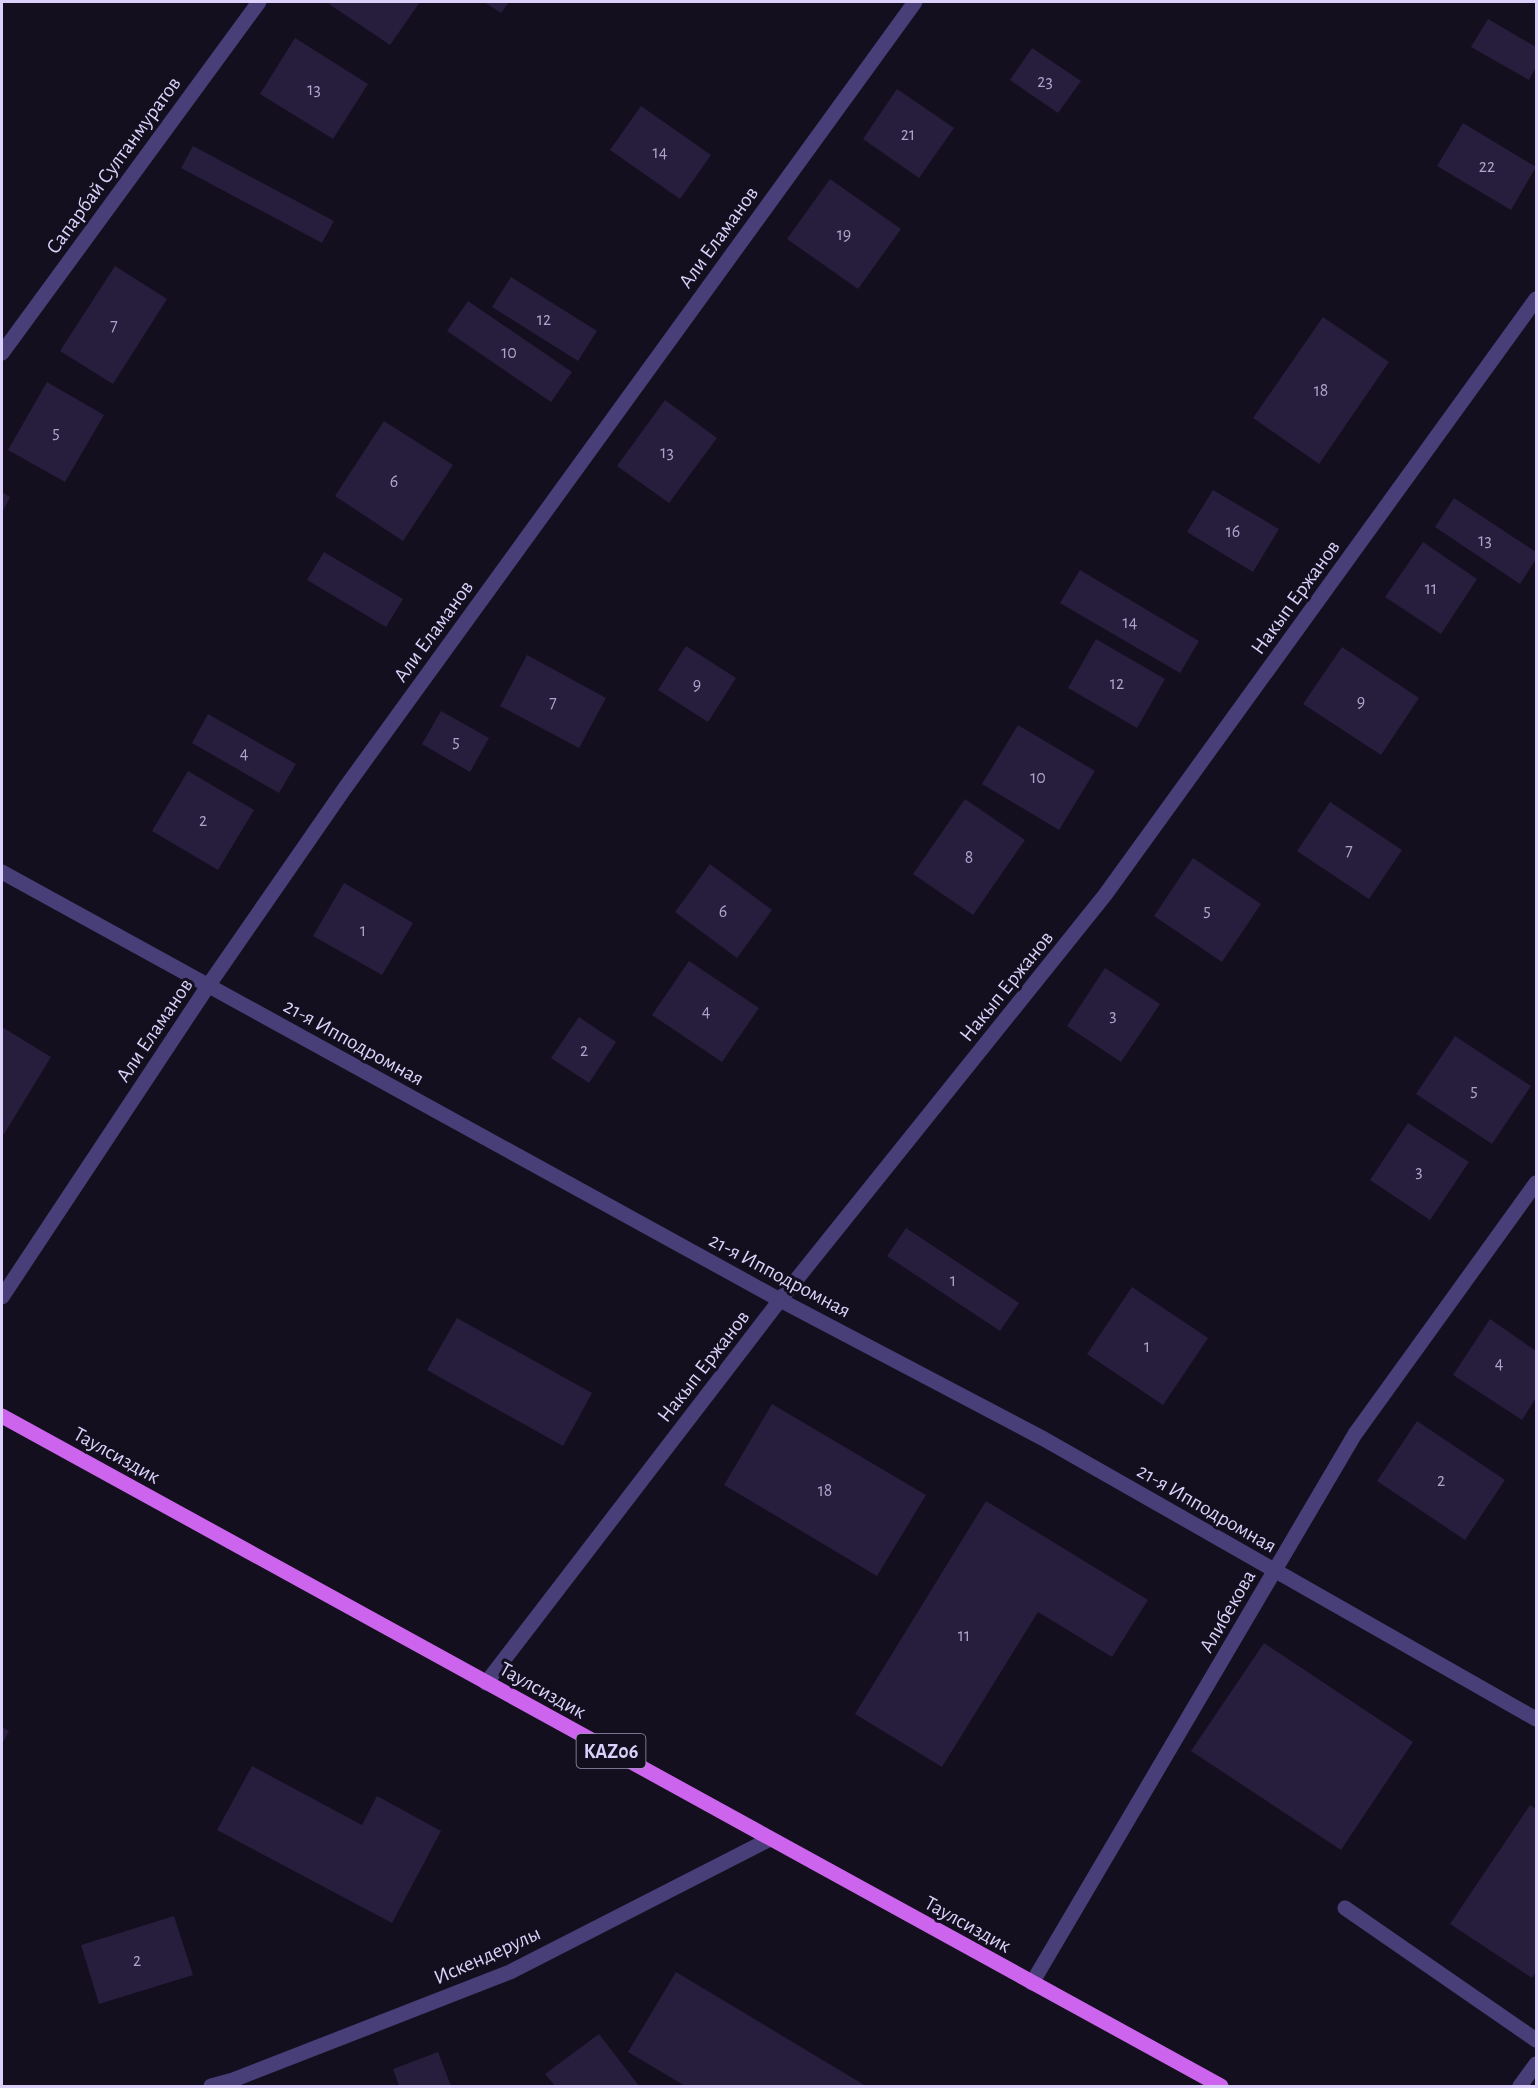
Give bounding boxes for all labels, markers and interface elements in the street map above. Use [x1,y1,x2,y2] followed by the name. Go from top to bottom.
[42,73,185,258] street label: Сапарбай Султанмуратов
[1037,73,1053,91] house number: 23
[307,81,321,99] house number: 13
[901,126,915,144] house number: 21
[653,144,668,162] house number: 14
[1479,158,1495,176] house number: 22
[675,183,762,292] street label: Али Еламанов
[837,226,851,244] house number: 19
[537,311,551,329] house number: 12
[110,317,118,335] house number: 7
[501,344,517,362] house number: 10
[1314,382,1328,400] house number: 18
[52,424,60,442] house number: 5
[660,444,674,462] house number: 13
[390,473,398,491] house number: 6
[1226,523,1240,541] house number: 16
[1478,532,1492,550] house number: 13
[1247,536,1344,658] street label: Накып Ержанов
[390,577,477,686] street label: Али Еламанов
[1425,580,1437,598] house number: 11
[1123,614,1138,632] house number: 14
[1110,675,1124,693] house number: 12
[693,676,701,694] house number: 9
[1357,693,1365,711] house number: 9
[549,694,557,712] house number: 7
[452,733,460,751] house number: 5
[240,745,249,763] house number: 4
[1030,769,1046,787] house number: 10
[199,812,207,830] house number: 2
[1345,842,1353,860] house number: 7
[965,849,973,867] house number: 8
[1203,902,1211,920] house number: 5
[719,903,727,921] house number: 6
[360,922,366,940] house number: 1
[956,927,1057,1046] street label: Накып Ержанов
[112,975,197,1086] street label: Али Еламанов
[280,995,427,1090] street label: 21-я Ипподромная
[702,1003,711,1021] house number: 4
[1109,1007,1117,1025] house number: 3
[580,1042,588,1060] house number: 2
[1470,1082,1478,1100] house number: 5
[1415,1163,1423,1181] house number: 3
[706,1229,854,1322] street label: 21-я Ипподромная
[950,1272,956,1290] house number: 1
[653,1306,753,1426] street label: Накып Ержанов
[1144,1338,1150,1356] house number: 1
[1495,1355,1504,1373] house number: 4
[70,1423,164,1488] street label: Таулсиздик
[1134,1460,1280,1557] street label: 21-я Ипподромная
[1437,1472,1445,1490] house number: 2
[818,1482,832,1500] house number: 18
[1195,1566,1260,1656] street label: Алибекова
[958,1627,970,1645] house number: 11
[496,1658,590,1723] street label: Таулсиздик
[576,1734,646,1768] road number: KAZ06
[921,1892,1015,1957] street label: Таулсиздик
[431,1923,544,1988] street label: Искендерулы
[133,1952,141,1970] house number: 2

